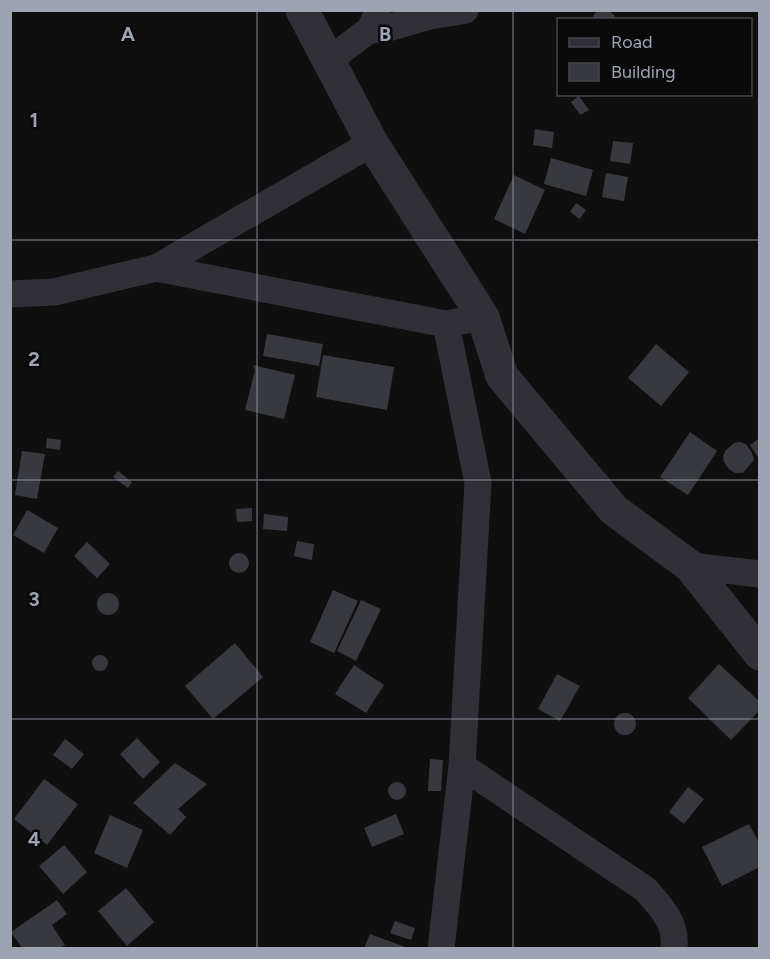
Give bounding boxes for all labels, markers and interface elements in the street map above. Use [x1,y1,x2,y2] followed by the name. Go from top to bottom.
[557,18,752,96] legend
[121,22,136,46] text: A
[379,22,391,46] text: B
[611,31,652,53] text: Road
[611,61,676,83] text: Building
[30,108,38,132] text: 1
[28,347,40,371] text: 2
[28,587,40,611] text: 3
[28,827,41,851] text: 4

